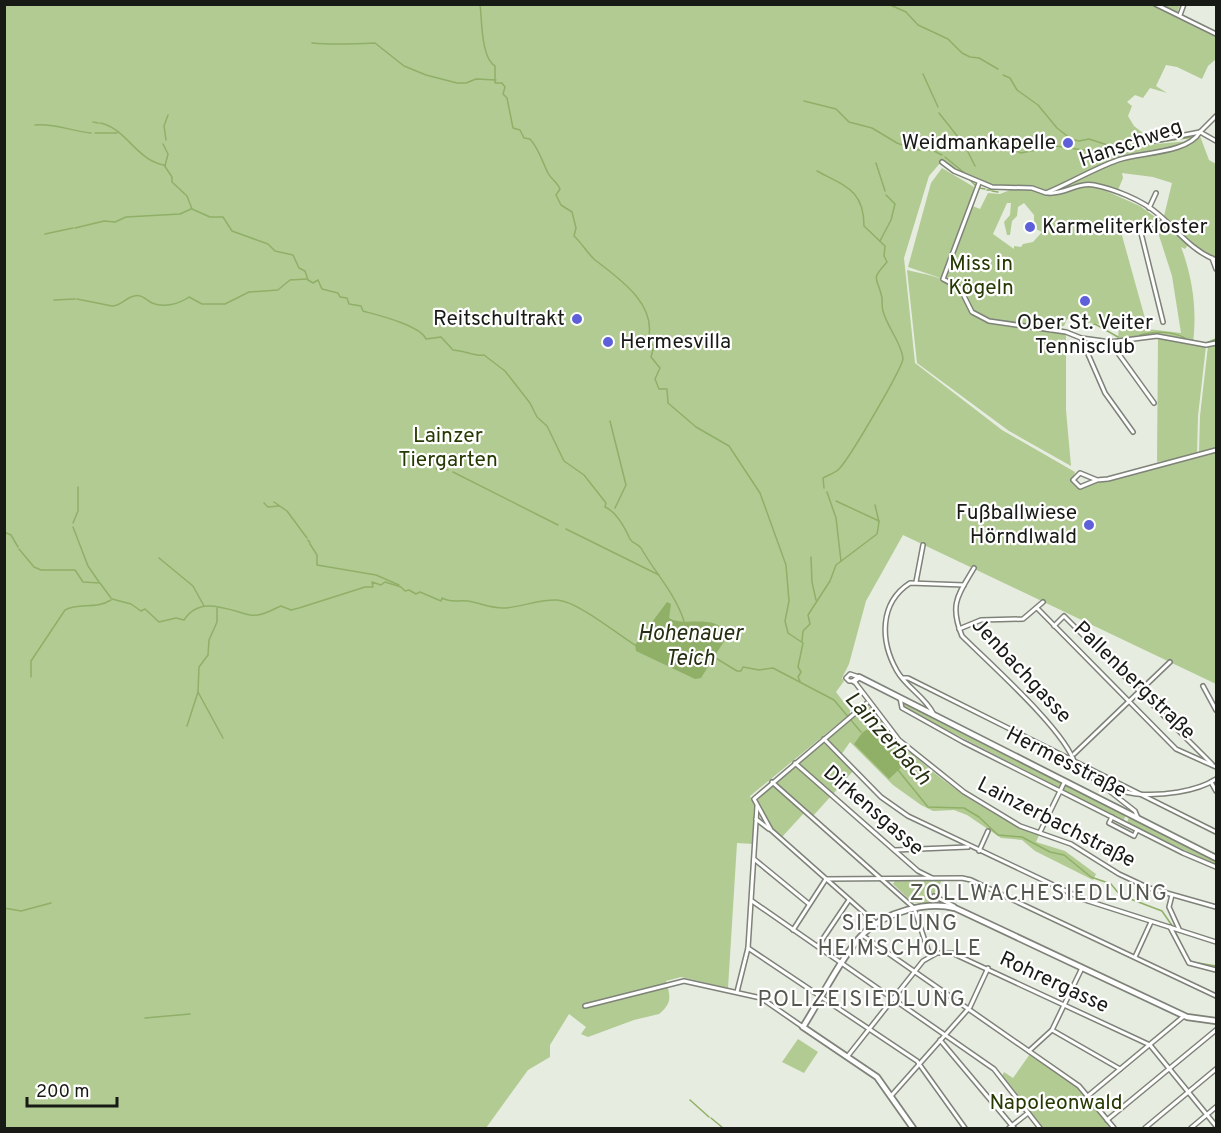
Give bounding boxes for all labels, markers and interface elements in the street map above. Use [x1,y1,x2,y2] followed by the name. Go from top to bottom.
[1076,114,1186,174] street label: Hanschweg
[902,130,1056,157] place label: Weidmankapelle
[1061,136,1075,150] marker: Weidmankapelle
[1042,214,1208,241] place label: Karmeliterkloster
[1023,220,1037,234] marker: Karmeliterkloster
[948,251,1014,302] park label: Miss in Kögeln
[1078,294,1092,308] marker: Ober St. Veiter Tennisclub
[433,306,565,333] place label: Reitschultrakt
[1017,310,1153,361] place label: Ober St. Veiter Tennisclub
[570,312,584,326] marker: Reitschultrakt
[620,329,731,356] place label: Hermesvilla
[601,335,615,349] marker: Hermesvilla
[398,423,498,474] park label: Lainzer Tiergarten
[956,500,1077,551] place label: Fußballwiese Hörndlwald
[1082,518,1096,532] marker: Fußballwiese Hörndlwald
[965,613,1077,729] street label: Jenbachgasse
[1067,616,1201,746] street label: Pallenbergstraße
[637,621,744,673] water label: Hohenauer Teich
[838,687,936,791] water label: Lainzerbach
[1001,721,1131,805] street label: Hermesstraße
[817,760,929,862] street label: Dirkensgasse
[972,771,1140,875] street label: Lainzerbachstraße
[910,881,1168,908] district label: ZOLLWACHESIEDLUNG
[818,911,982,963] district label: SIEDLUNG HEIMSCHOLLE
[995,946,1113,1020] street label: Rohrergasse
[758,987,966,1014] district label: POLIZEISIEDLUNG
[27,1070,117,1108] scale bar
[36,1081,89,1104] text: 200 m
[989,1090,1123,1117] park label: Napoleonwald

